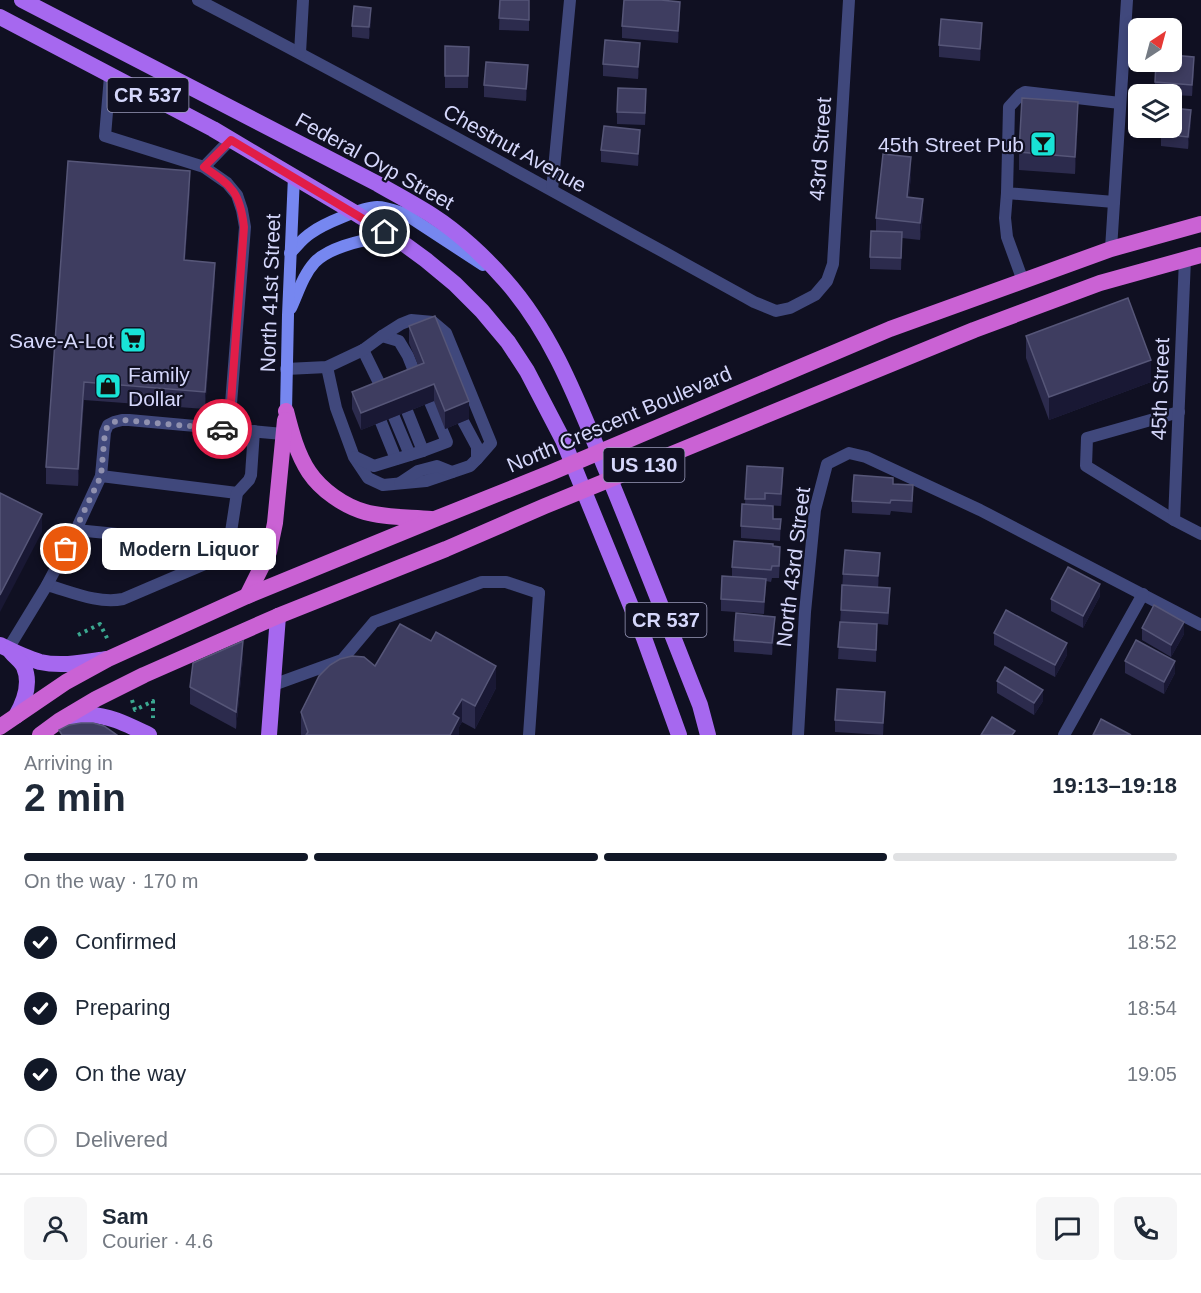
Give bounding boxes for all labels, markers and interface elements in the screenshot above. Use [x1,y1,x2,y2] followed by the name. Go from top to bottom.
[1128,18,1182,72] north arrow
[1128,18,1182,138] map controls
[108,78,188,112] road number: CR 537
[1128,84,1182,138] button: layers
[805,96,835,202] street label: 43rd Street
[440,99,590,197] street label: Chestnut Avenue
[292,108,458,214] street label: Federal Ovp Street
[1028,129,1058,159] bar icon: 45th Street Pub
[878,133,1024,156] place label: 45th Street Pub
[359,206,410,257] pin
[256,213,284,373] street label: North 41st Street
[368,215,401,248] icon: home
[118,325,148,355] supermarket icon: Save-A-Lot
[9,329,114,352] place label: Save-A-Lot
[1147,337,1173,441] street label: 45th Street
[503,361,735,477] street label: North Crescent Boulevard
[128,363,190,410] place label: Family Dollar
[93,371,123,401] shop icon: Family Dollar
[192,399,252,459] courier
[206,413,239,446] icon: car
[604,448,684,482] road number: US 130
[772,486,814,648] street label: North 43rd Street
[40,523,91,574] pin
[102,528,276,570] callout: Modern Liquor
[49,532,82,565] icon: bag
[119,538,259,560] text: Modern Liquor
[626,603,706,637] road number: CR 537
[24,752,113,774] text: Arriving in
[1052,773,1177,798] text: 19:13–19:18
[24,776,126,819] text: 2 min
[24,870,199,892] text: On the way · 170 m
[24,926,57,959] icon: check
[75,929,176,954] text: Confirmed
[1127,931,1177,953] text: 18:52
[24,992,57,1025] icon: check
[75,995,170,1020] text: Preparing
[1127,997,1177,1019] text: 18:54
[24,1058,57,1091] icon: check
[75,1061,186,1086] text: On the way
[1127,1063,1177,1085] text: 19:05
[75,1127,168,1152] text: Delivered
[24,1197,87,1260] button: person
[1036,1197,1099,1260] button: chat
[1114,1197,1177,1260] button: phone
[102,1204,148,1229] text: Sam
[102,1230,213,1252] text: Courier · 4.6

